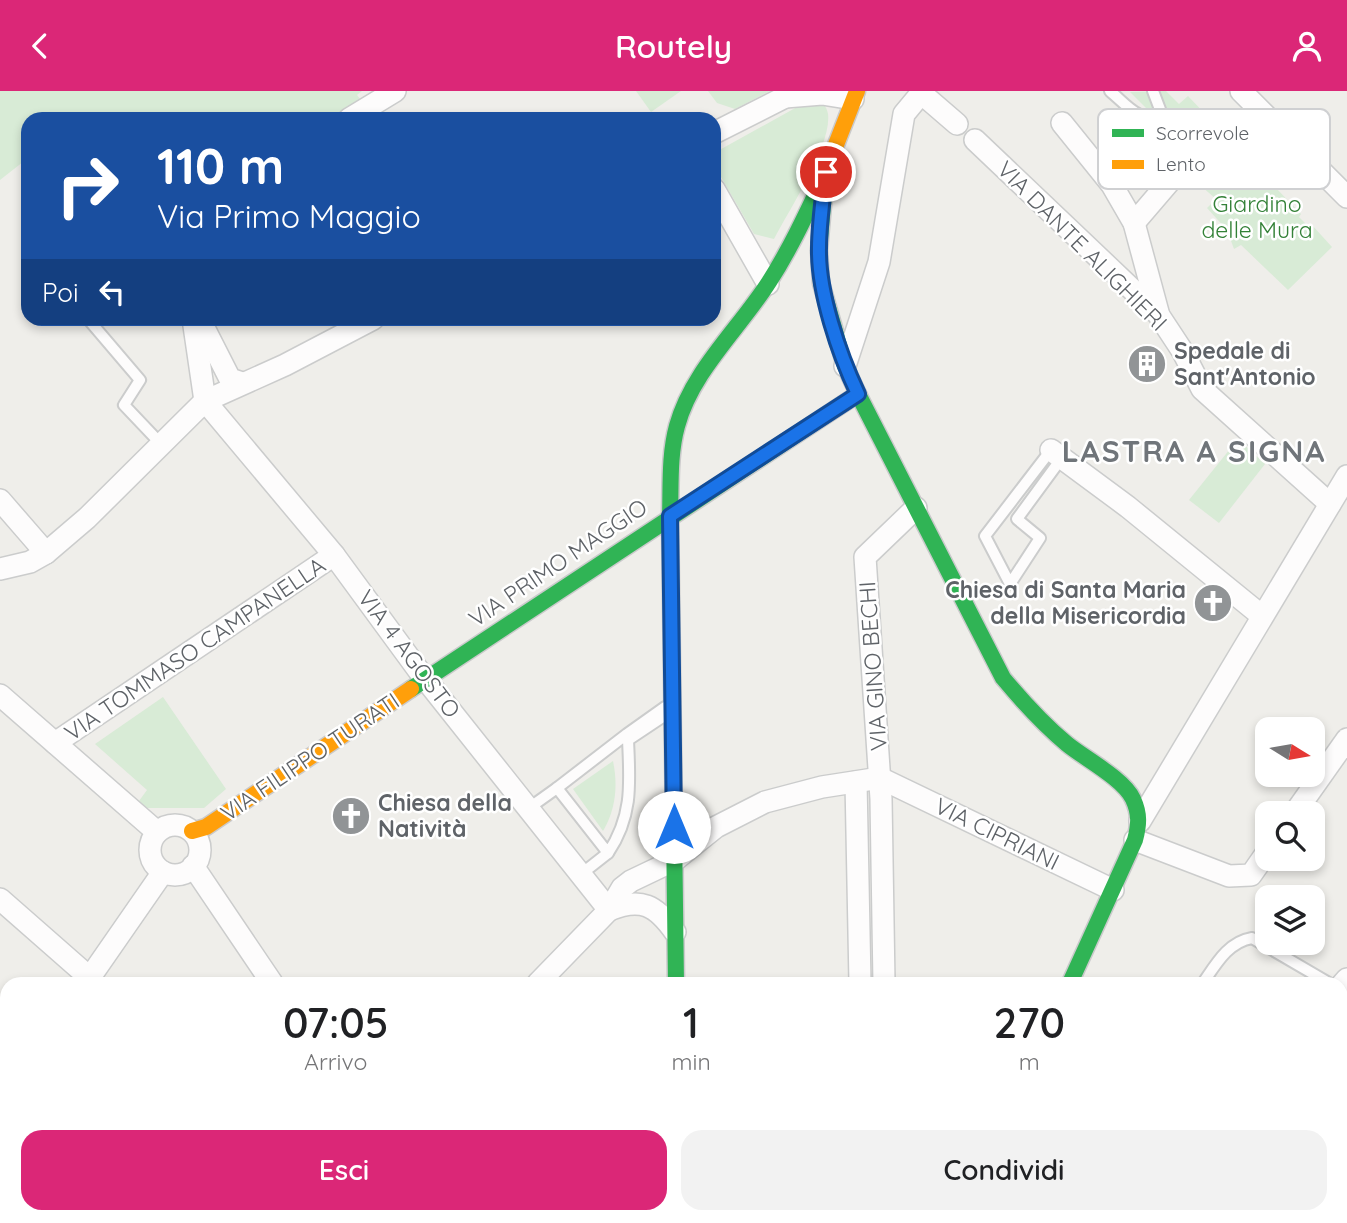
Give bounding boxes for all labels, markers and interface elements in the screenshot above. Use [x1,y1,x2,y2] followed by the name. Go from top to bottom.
[615,26,732,66] text: Routely
[21,27,59,65] icon: back
[1288,27,1326,65] icon: person
[1098,109,1330,189] legend
[1156,121,1249,145] text: Scorrevole
[157,135,284,196] text: 110 m
[42,140,133,231] icon: right
[796,142,856,202] pin
[1156,152,1206,176] text: Lento
[807,153,845,191] icon: arrive
[991,154,1174,337] street label: VIA DANTE ALIGHIERI
[1201,189,1313,244] park label: Giardino delle Mura
[157,196,421,236] text: Via Primo Maggio
[93,273,131,311] icon: left
[42,276,79,309] text: Poi
[1174,336,1316,391] place label: Spedale di Sant'Antonio
[1126,343,1168,385] building icon: Spedale di Sant'Antonio
[1062,432,1326,470] district label: LASTRA A SIGNA
[463,492,653,633] street label: VIA PRIMO MAGGIO
[59,550,331,747] street label: VIA TOMMASO CAMPANELLA
[945,575,1186,630] place label: Chiesa di Santa Maria della Misericordia
[852,580,893,752] street label: VIA GINO BECHI
[1192,582,1234,624] church icon: Chiesa di Santa Maria della Misericordia
[352,584,467,724] street label: VIA 4 AGOSTO
[215,686,405,827] street label: VIA FILIPPO TURATI
[1255,717,1325,787] north arrow
[1255,717,1325,955] map controls
[378,788,512,843] place label: Chiesa della Natività
[637,790,711,864] position arrow
[930,791,1064,876] street label: VIA CIPRIANI
[330,795,372,837] church icon: Chiesa della Natività
[1255,801,1325,871] button: search
[1255,885,1325,955] button: layers
[283,996,389,1049] text: 07:05
[683,996,699,1049] text: 1
[994,996,1065,1049] text: 270
[304,1047,367,1076] text: Arrivo
[672,1047,711,1076] text: min
[1019,1047,1040,1076] text: m
[21,1130,667,1210] button: Esci
[681,1130,1327,1210] button: Condividi

